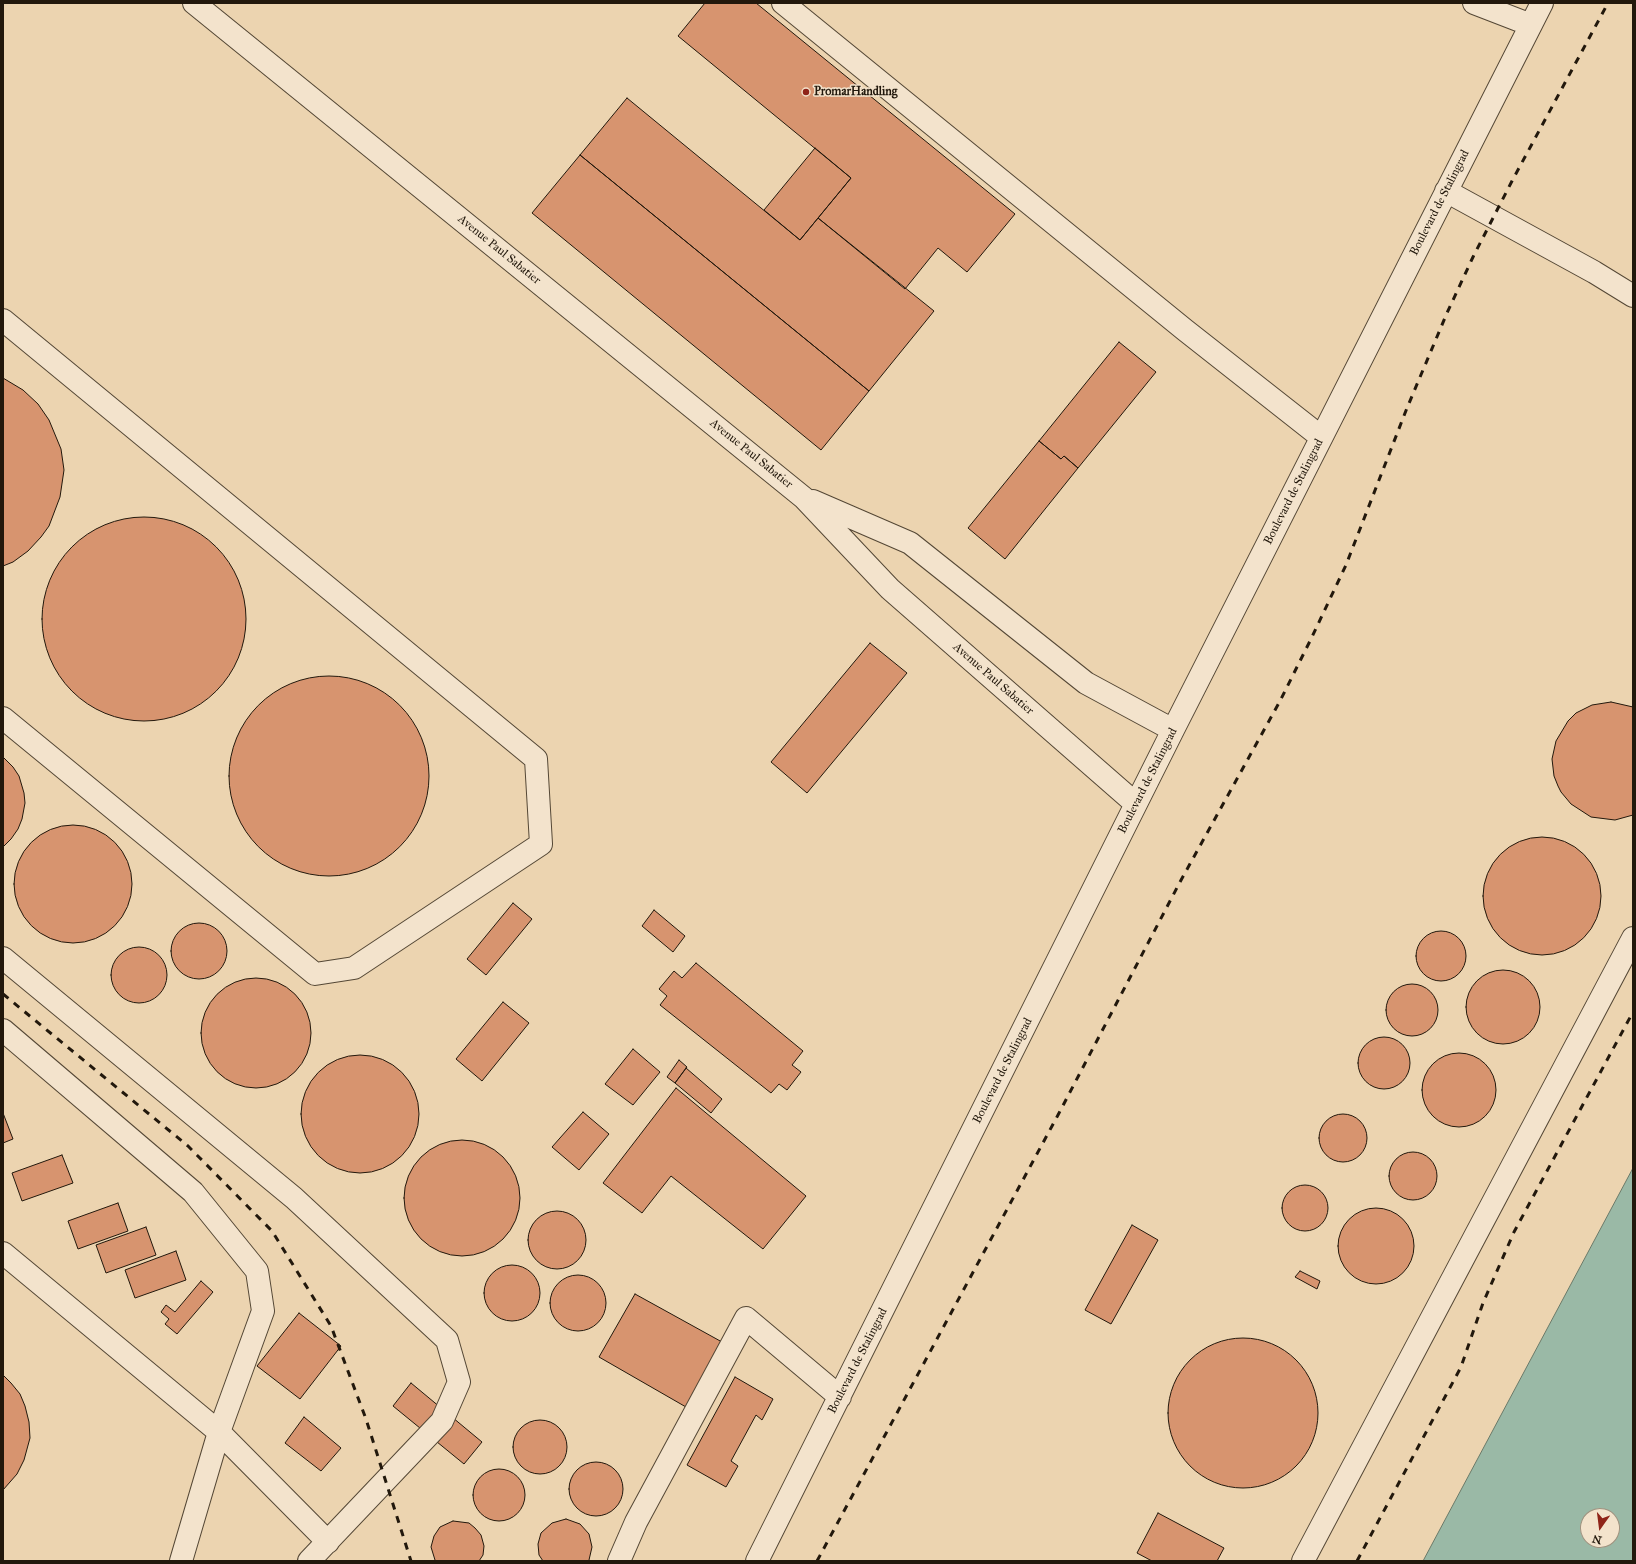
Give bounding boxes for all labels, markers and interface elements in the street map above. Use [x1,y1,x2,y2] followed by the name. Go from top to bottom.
[814,85,897,99] place label: PromarHandling
[801,87,811,97] marker: PromarHandling
[1407,148,1473,258] street label: Boulevard de Stalingrad
[455,212,543,288] street label: Avenue Paul Sabatier
[707,416,795,492] street label: Avenue Paul Sabatier
[1261,437,1327,547] street label: Boulevard de Stalingrad
[950,640,1036,718] street label: Avenue Paul Sabatier
[1115,726,1181,836] street label: Boulevard de Stalingrad
[970,1016,1036,1126] street label: Boulevard de Stalingrad
[825,1306,891,1416] street label: Boulevard de Stalingrad
[1580,1508,1620,1548] north arrow
[1591,1532,1603,1547] text: N

